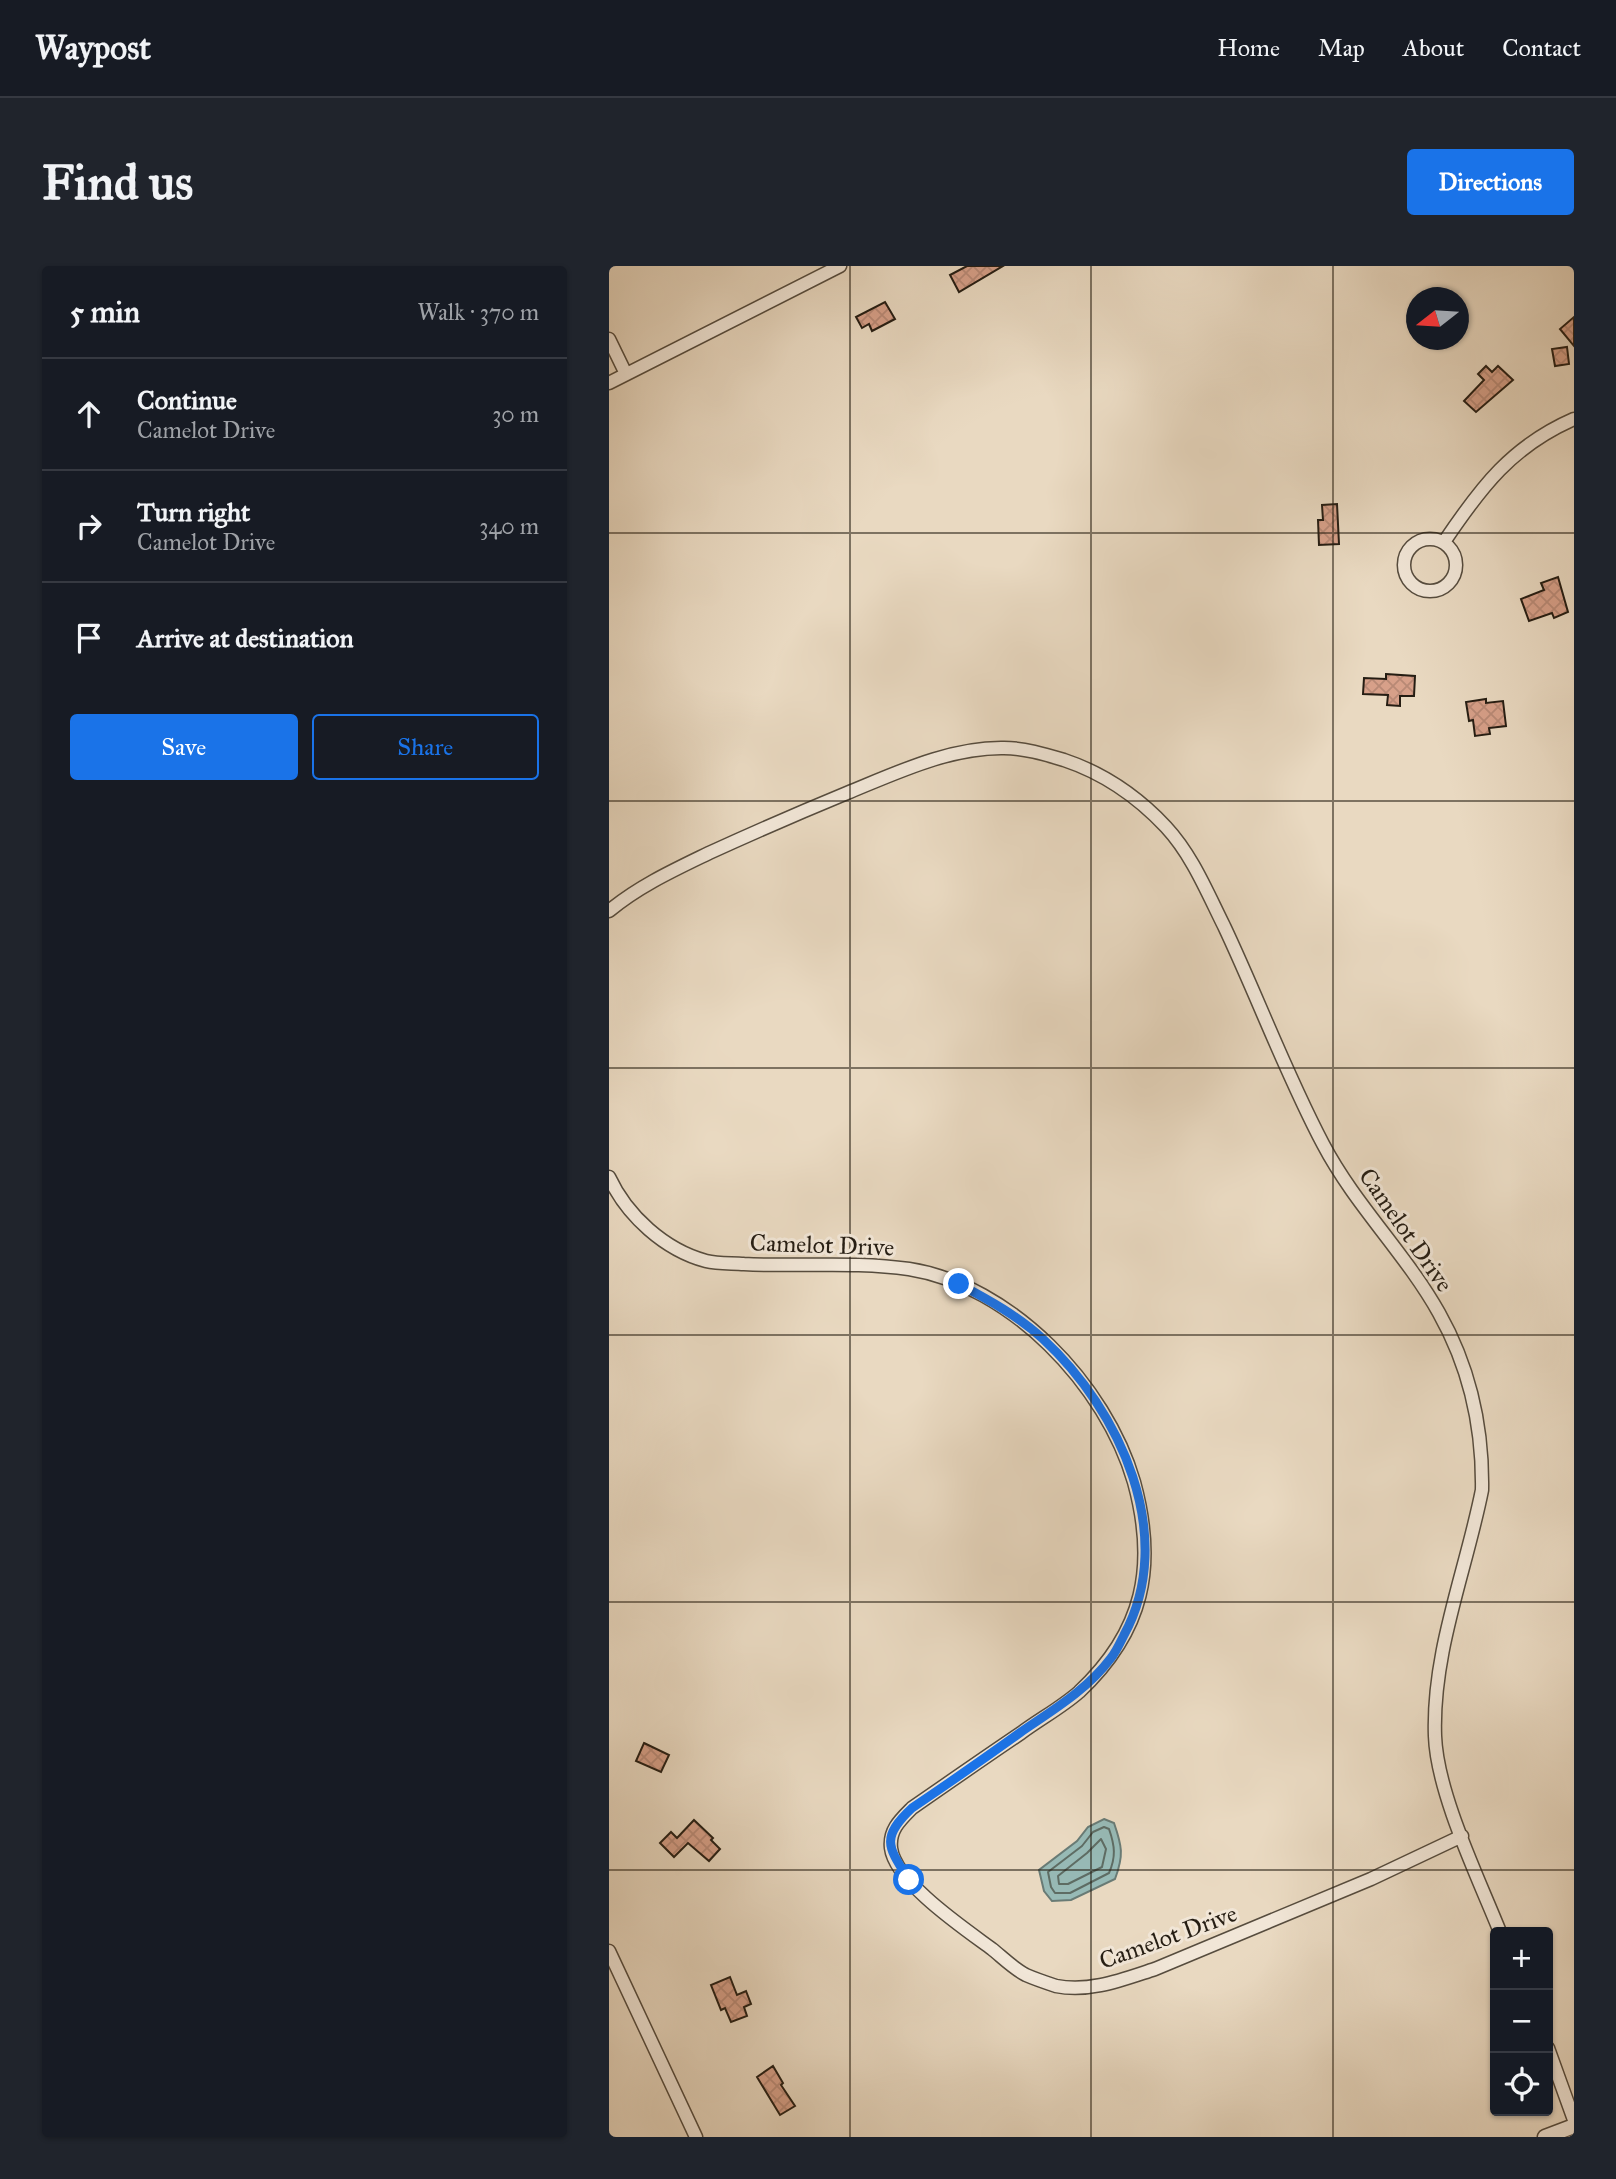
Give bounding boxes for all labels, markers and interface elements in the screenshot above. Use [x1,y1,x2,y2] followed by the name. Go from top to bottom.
[35,28,151,68] text: Waypost
[1217,33,1280,63] text: Home
[1318,33,1365,63] text: Map
[1403,33,1464,63] text: About
[1502,33,1581,63] text: Contact
[1407,149,1574,215] button: Directions
[42,153,193,212] text: Find us
[1406,287,1469,350] north arrow
[70,294,140,330] text: 5 min
[418,298,539,326] text: Walk · 370 m
[137,384,237,416] text: Continue
[70,395,108,433] icon: ahead
[492,400,539,428] text: 30 m
[137,416,275,444] text: Camelot Drive
[137,496,250,528] text: Turn right
[70,507,108,545] icon: right
[479,512,539,540] text: 340 m
[137,528,275,556] text: Camelot Drive
[70,619,108,657] icon: arrive
[137,622,354,654] text: Arrive at destination
[70,714,298,780] button: Save
[312,714,539,780] button: Share
[1352,1162,1460,1298] street label: Camelot Drive
[749,1227,895,1263] street label: Camelot Drive
[943,1268,974,1299] route end
[893,1864,924,1895] route start
[1095,1898,1241,1976] street label: Camelot Drive
[1490,1927,1553,2116] map controls
[1490,1927,1553,1990] button: +
[1490,1990,1553,2053] button: −
[1490,2053,1553,2116] button: locate

